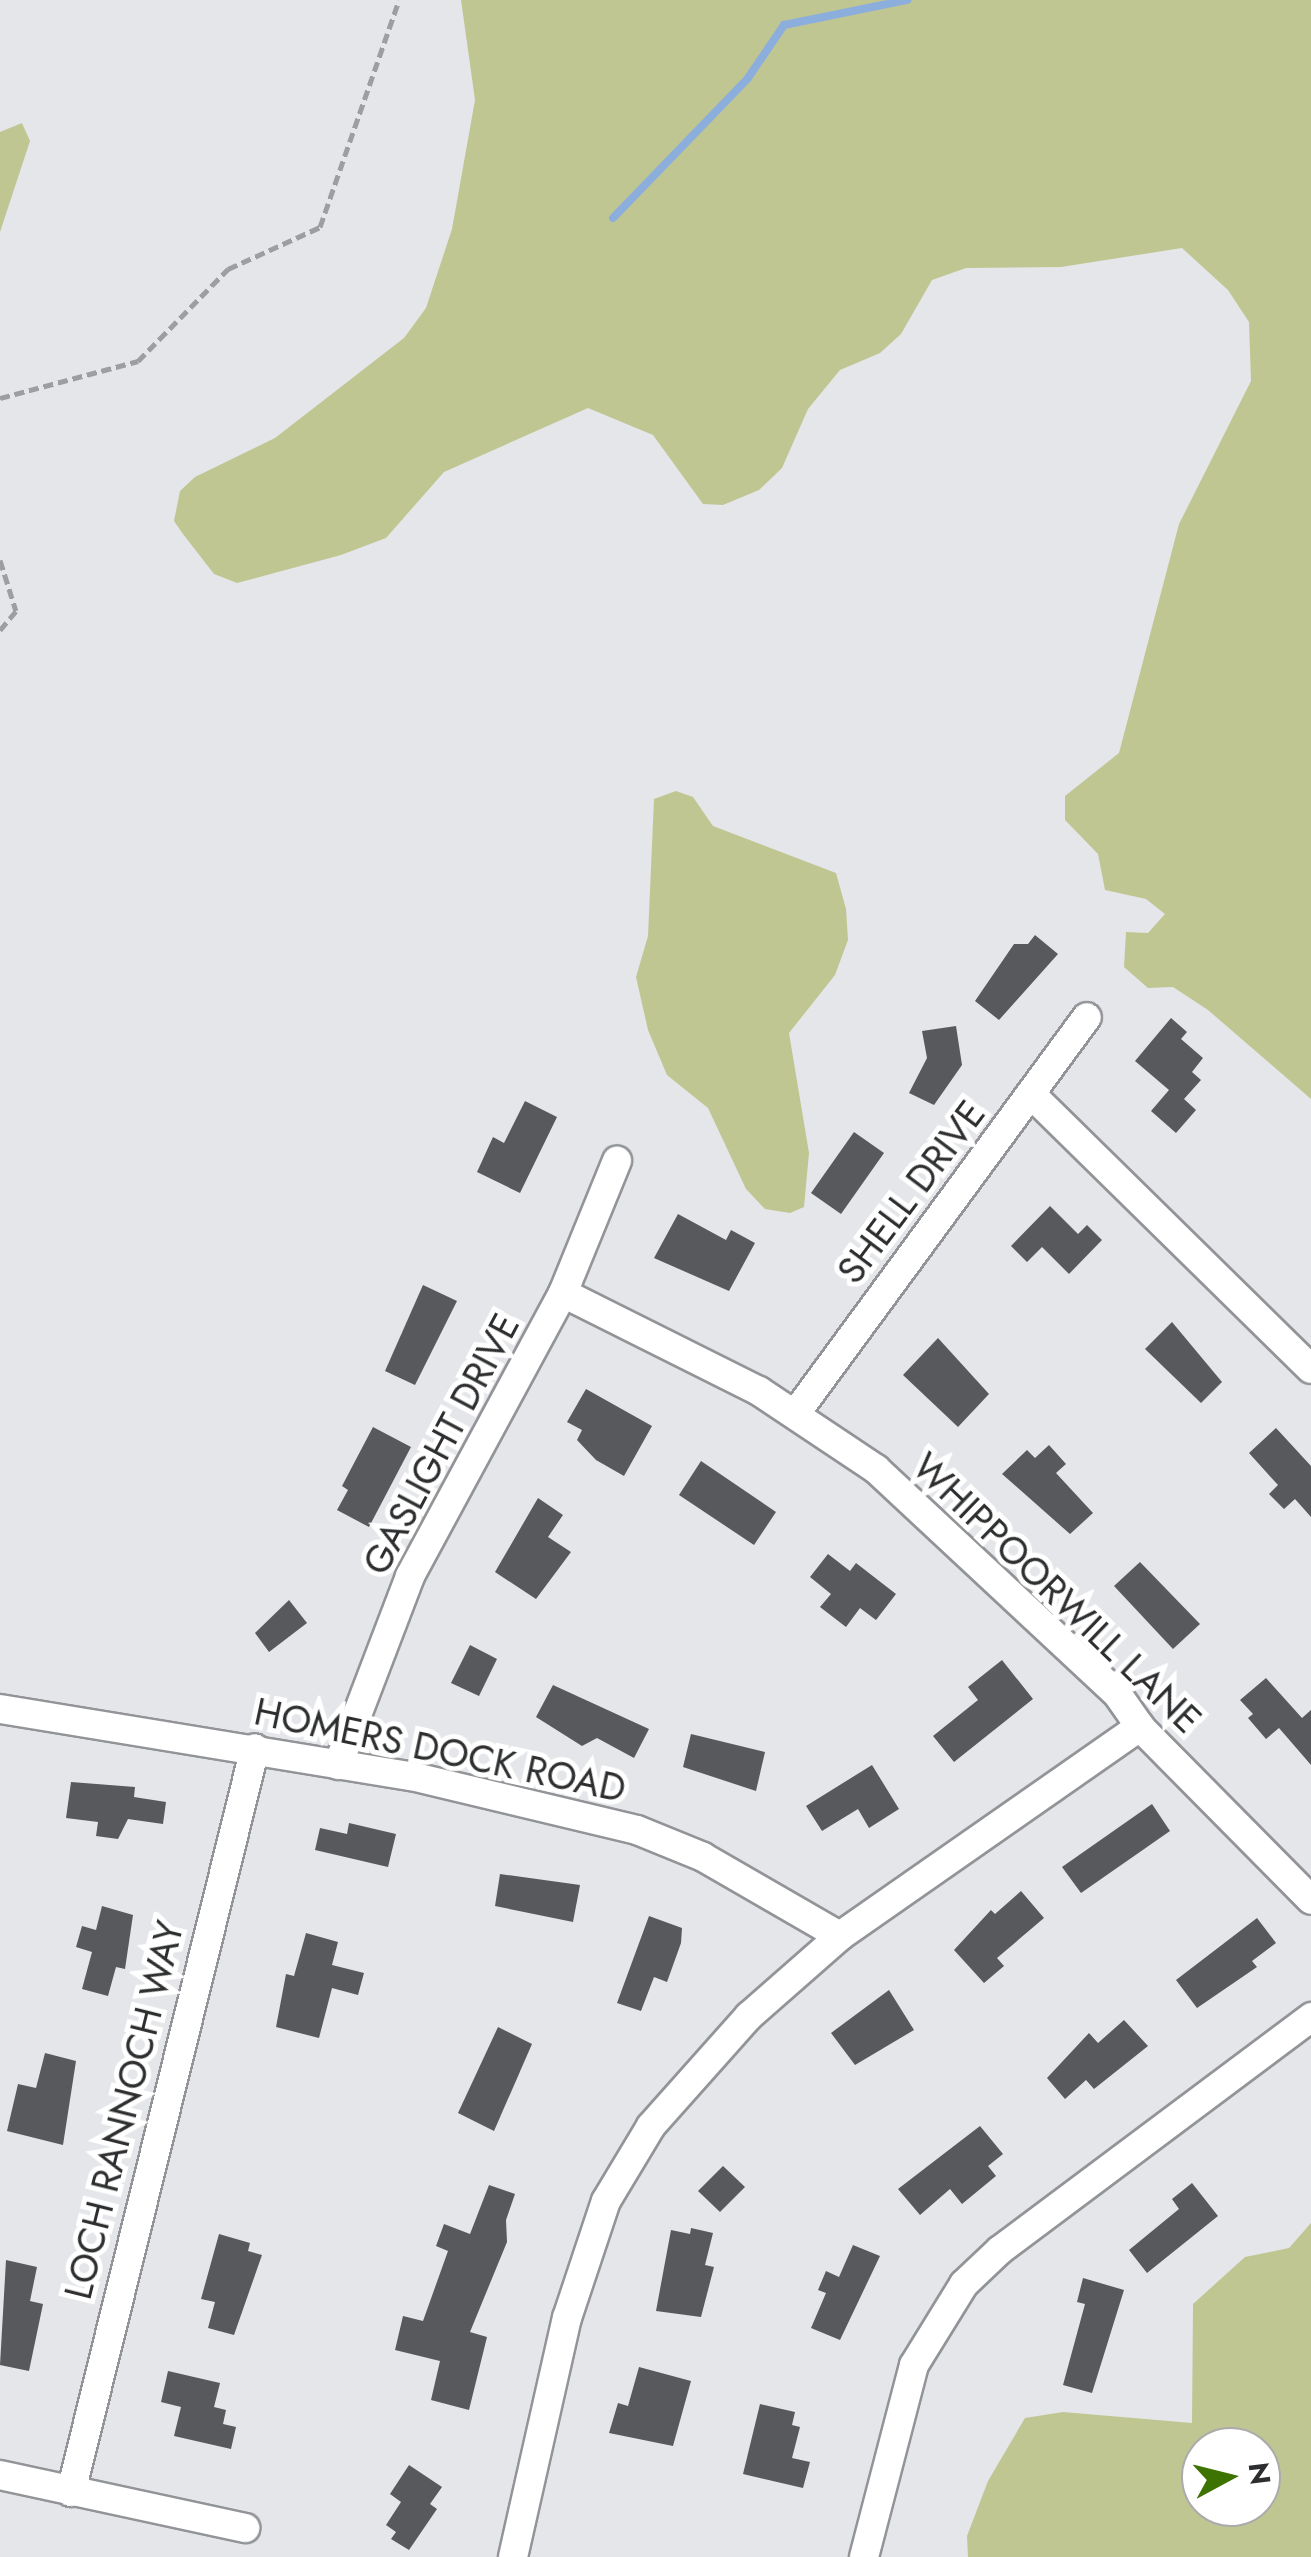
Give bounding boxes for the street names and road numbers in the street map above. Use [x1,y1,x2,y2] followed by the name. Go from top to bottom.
[828,1092,994,1292] street label: SHELL DRIVE
[353,1306,529,1582] street label: GASLIGHT DRIVE
[903,1443,1211,1743] street label: WHIPPOORWILL LANE
[250,1688,630,1812] street label: HOMERS DOCK ROAD
[55,1916,193,2304] street label: LOCH RANNOCH WAY

